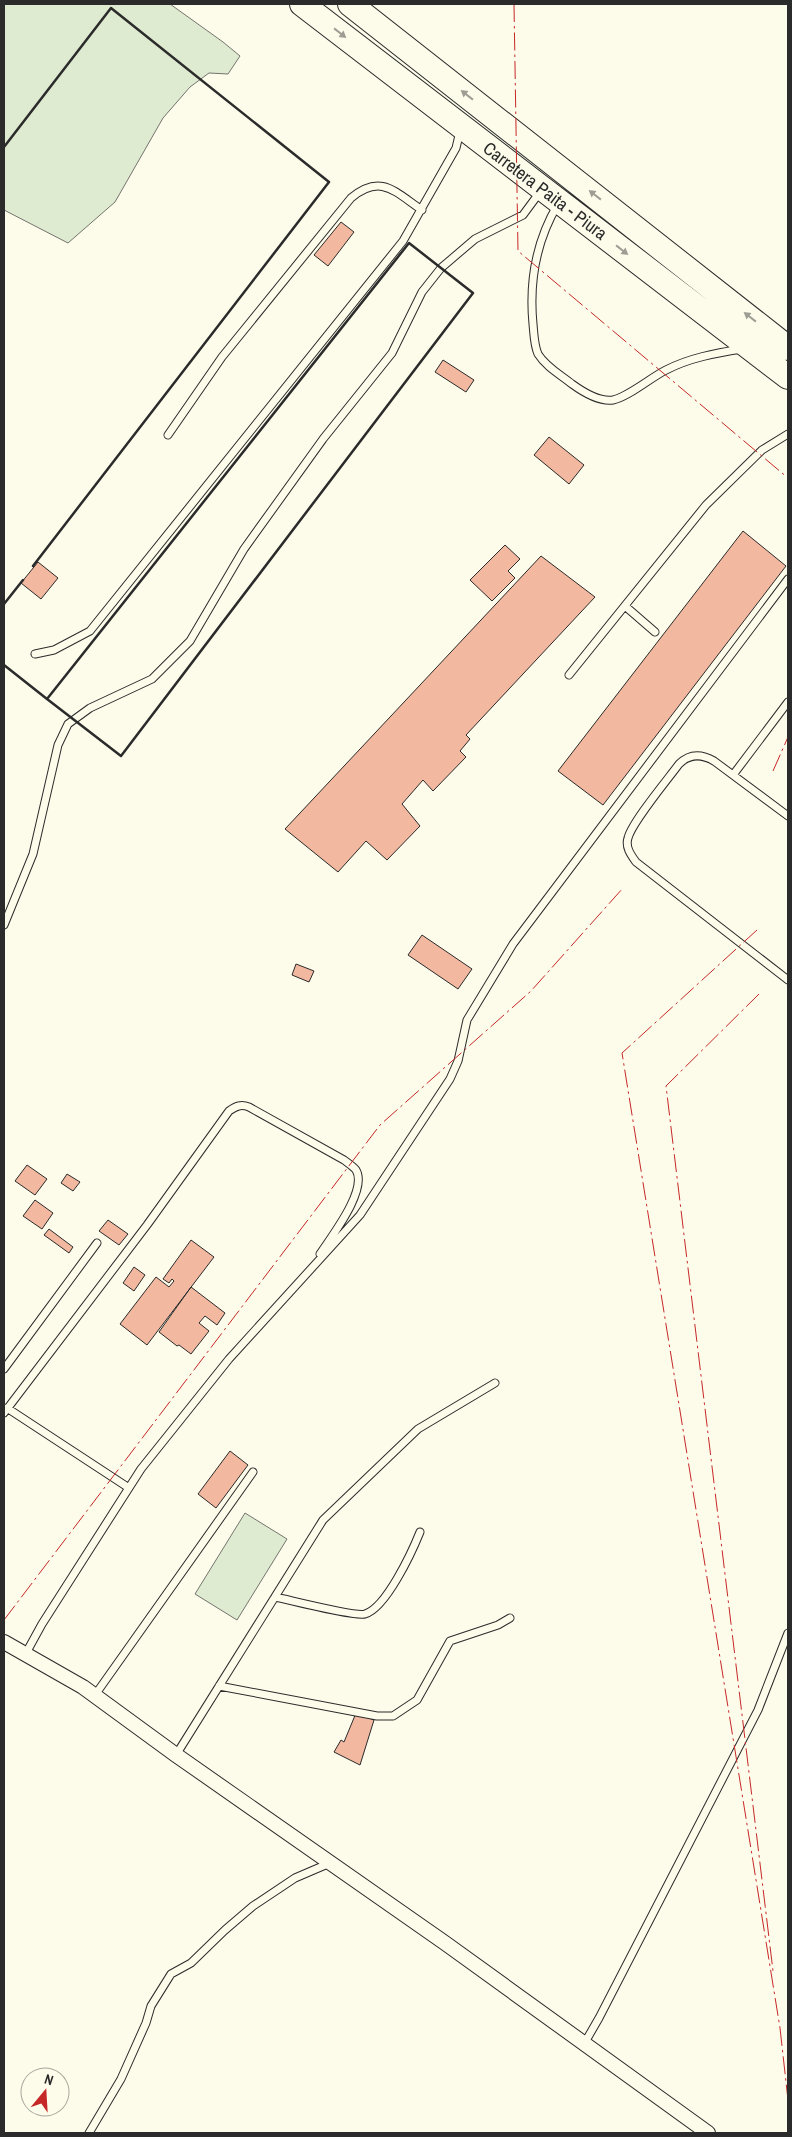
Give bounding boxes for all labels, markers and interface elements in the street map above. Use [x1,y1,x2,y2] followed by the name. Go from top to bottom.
[333,28,346,39] one-way arrow
[461,89,474,100] one-way arrow
[478,136,612,246] street label: Carretera Paita - Piura
[589,190,602,201] one-way arrow
[615,244,628,255] one-way arrow
[744,312,757,323] one-way arrow
[20,2067,70,2117] north arrow
[42,2070,56,2089] text: N

